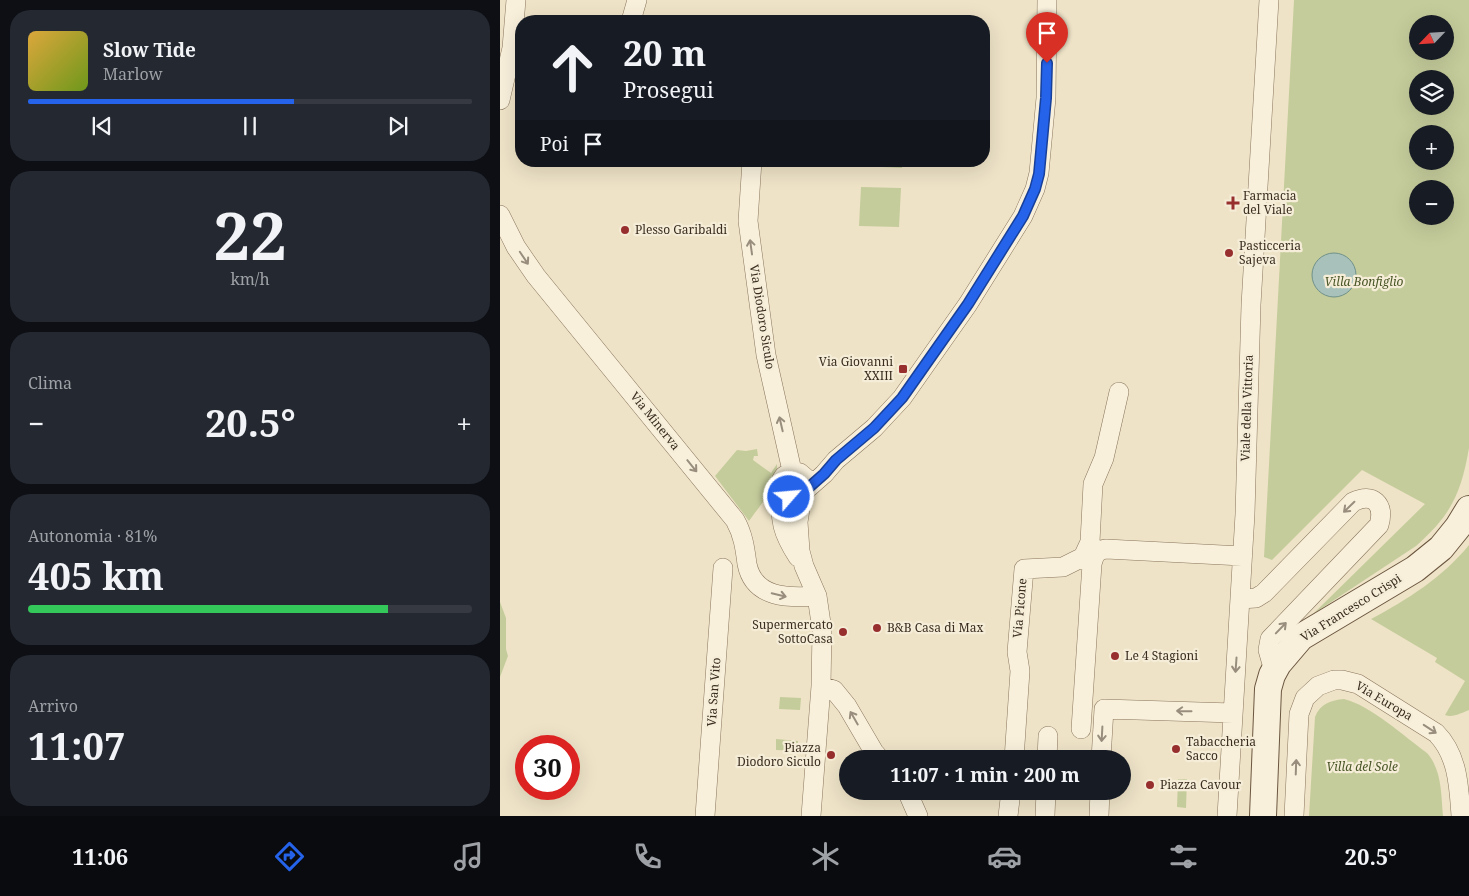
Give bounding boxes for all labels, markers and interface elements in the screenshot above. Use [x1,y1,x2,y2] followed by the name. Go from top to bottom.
[1026,12,1068,63] pin
[1409,15,1454,60] north arrow
[1409,15,1454,225] map controls
[1033,19,1061,47] icon: arrive
[623,29,706,76] text: 20 m
[540,35,605,100] icon: ahead
[103,37,196,63] text: Slow Tide
[103,63,163,85] text: Marlow
[1409,70,1454,115] button: layers
[623,74,714,104] text: Prosegui
[88,112,116,140] icon: previous
[236,112,264,140] icon: pause
[384,112,412,140] icon: next
[1409,125,1454,170] button: +
[579,130,607,158] icon: arrive
[540,131,569,157] text: Poi
[1409,180,1454,225] button: −
[1243,187,1297,218] place label: Farmacia del Viale
[213,191,287,279] text: 22
[1227,197,1239,209] marker: Farmacia del Viale
[635,221,727,238] place label: Plesso Garibaldi
[619,224,631,236] marker: Plesso Garibaldi
[1239,237,1301,268] place label: Pasticceria Sajeva
[746,239,756,255] one-way arrow
[1223,247,1235,259] marker: Pasticceria Sajeva
[519,250,529,264] one-way arrow
[746,263,779,371] street label: Via Diodoro Siculo
[230,268,270,290] text: km/h
[1324,273,1404,290] park label: Villa Bonfiglio
[819,353,893,384] place label: Via Giovanni XXIII
[1236,354,1257,462] street label: Viale della Vittoria
[897,363,909,375] marker: Via Giovanni XXIII
[28,372,72,394] text: Clima
[627,388,684,454] street label: Via Minerva
[205,396,296,448] text: 20.5°
[28,404,44,442] text: −
[456,404,472,442] text: +
[776,416,785,432] one-way arrow
[686,459,697,472] one-way arrow
[762,470,814,522] position arrow
[1343,501,1356,513] one-way arrow
[28,525,157,547] text: Autonomia · 81%
[28,549,164,601] text: 405 km
[1297,570,1405,646] street label: Via Francesco Crispi
[1008,577,1031,639] street label: Via Picone
[770,591,786,600] one-way arrow
[752,616,833,647] place label: Supermercato SottoCasa
[887,619,983,636] place label: B&B Casa di Max
[1275,621,1287,634] one-way arrow
[871,622,883,634] marker: B&B Casa di Max
[837,626,849,638] marker: Supermercato SottoCasa
[1125,647,1198,664] place label: Le 4 Stagioni
[1109,650,1121,662] marker: Le 4 Stagioni
[1231,656,1240,672] one-way arrow
[703,657,724,727] street label: Via San Vito
[1353,677,1416,724] street label: Via Europa
[28,695,78,717] text: Arrivo
[1176,706,1192,716] one-way arrow
[849,711,859,726] one-way arrow
[28,719,125,771] text: 11:07
[1422,725,1436,735] one-way arrow
[1098,726,1107,742] one-way arrow
[1186,733,1256,764] place label: Tabaccheria Sacco
[515,735,580,800] speed limit sign: 30
[737,739,821,770] place label: Piazza Diodoro Siculo
[1170,743,1182,755] marker: Tabaccheria Sacco
[825,749,837,761] marker: Piazza Diodoro Siculo
[1326,758,1398,775] park label: Villa del Sole
[1291,760,1301,776] one-way arrow
[890,762,1080,788] text: 11:07 · 1 min · 200 m
[1160,776,1242,793] place label: Piazza Cavour
[1144,779,1156,791] marker: Piazza Cavour
[272,839,307,874] icon: directions
[451,839,486,874] icon: music
[630,839,665,874] icon: phone
[808,839,843,874] icon: climate
[987,839,1022,874] icon: car
[1166,839,1201,874] icon: filters
[72,841,128,871] text: 11:06
[1345,841,1397,871] text: 20.5°

